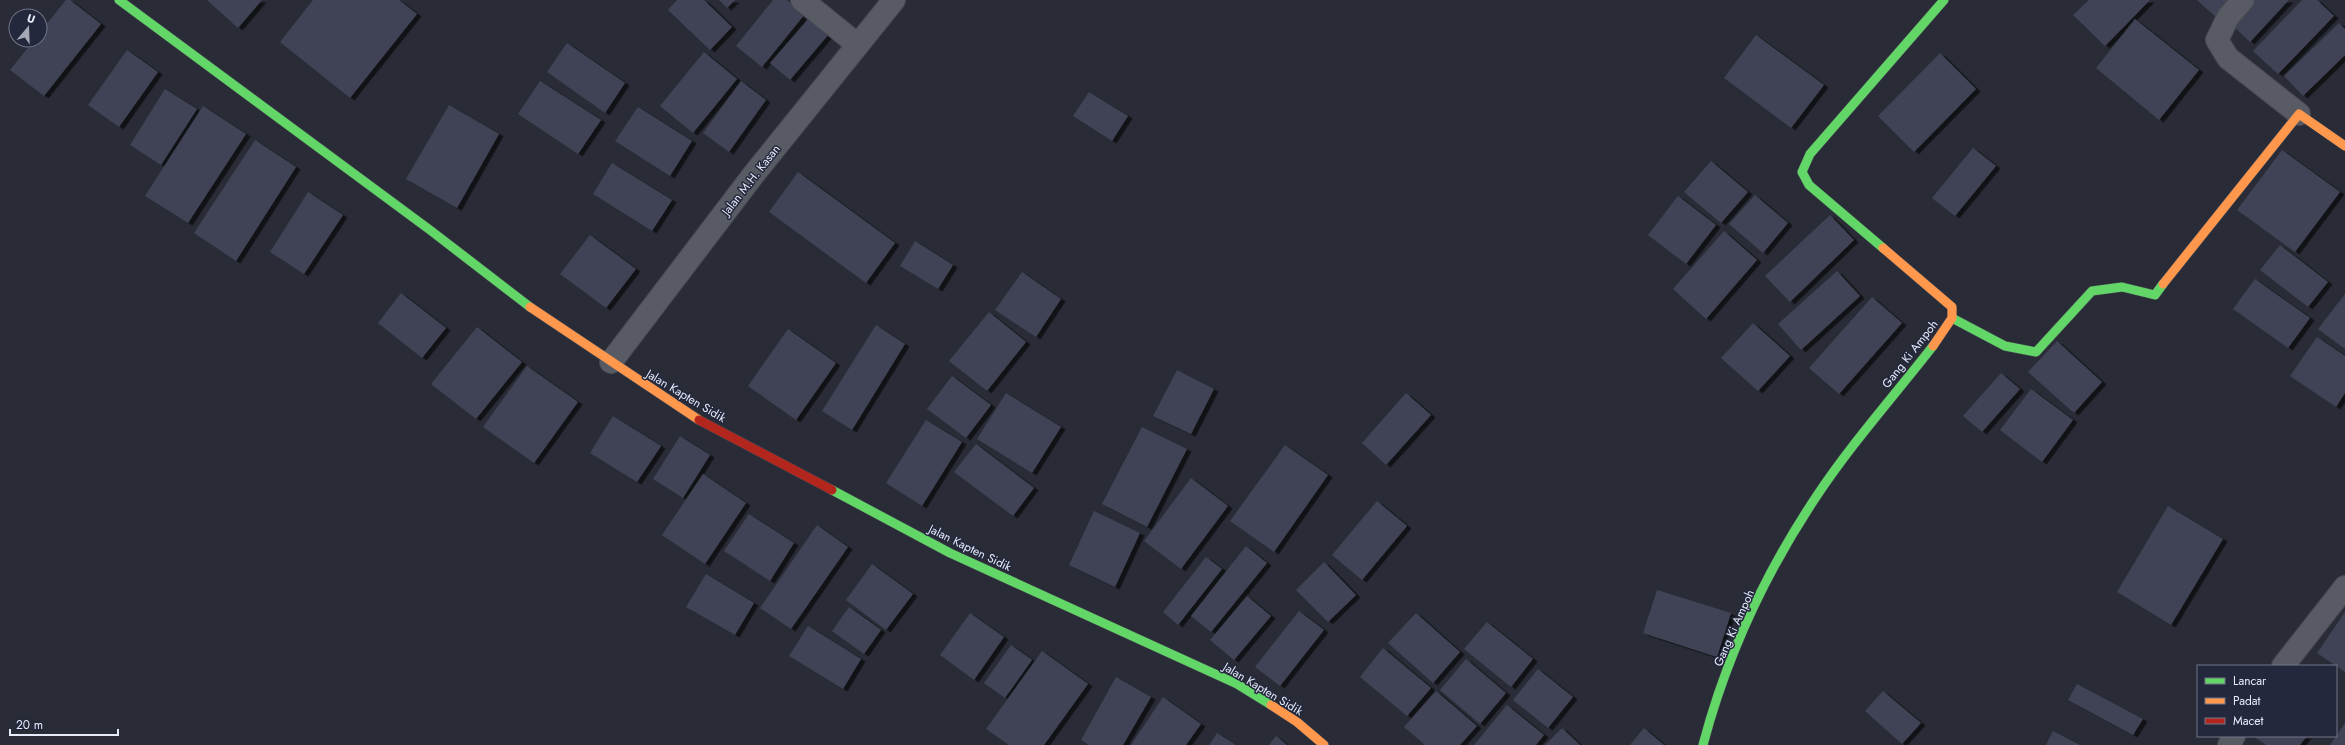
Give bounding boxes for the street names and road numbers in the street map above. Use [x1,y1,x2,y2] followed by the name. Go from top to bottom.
[716,141,784,221] street label: Jalan M.H. Kasan
[1878,316,1942,392] street label: Gang Ki Ampoh
[641,364,730,427] street label: Jalan Kapten Sidik
[924,519,1015,576] street label: Jalan Kapten Sidik
[1709,587,1759,669] street label: Gang Ki Ampoh
[1218,657,1307,720] street label: Jalan Kapten Sidik

